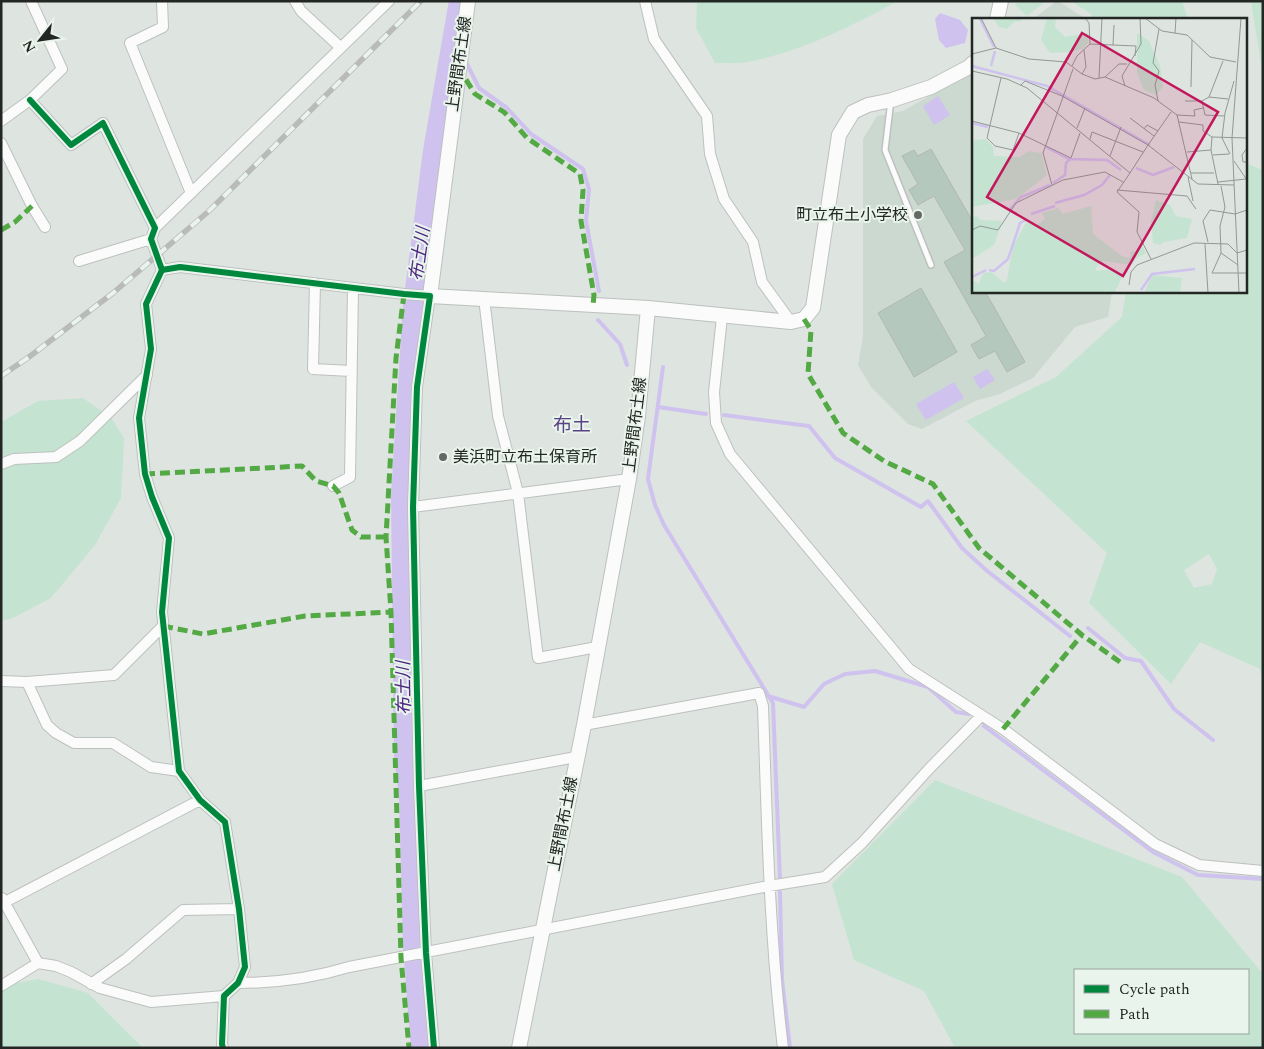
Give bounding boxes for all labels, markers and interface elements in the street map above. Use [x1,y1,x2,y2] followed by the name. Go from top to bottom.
[15,15,65,65] north arrow
[440,15,478,113] street label: 上野間布土線
[972,18,1246,292] inset map
[17,36,41,56] text: N
[796,203,908,227] place label: 町立布土小学校
[912,209,924,221] marker: 町立布土小学校
[403,223,437,283] water label: 布土川
[617,376,653,474] street label: 上野間布土線
[553,411,591,440] district label: 布土
[453,445,597,469] place label: 美浜町立布土保育所
[437,451,449,463] marker: 美浜町立布土保育所
[390,659,418,715] water label: 布土川
[542,775,584,873] street label: 上野間布土線
[1074,969,1249,1034] legend
[1119,978,1190,1001] text: Cycle path
[1119,1003,1150,1026] text: Path

